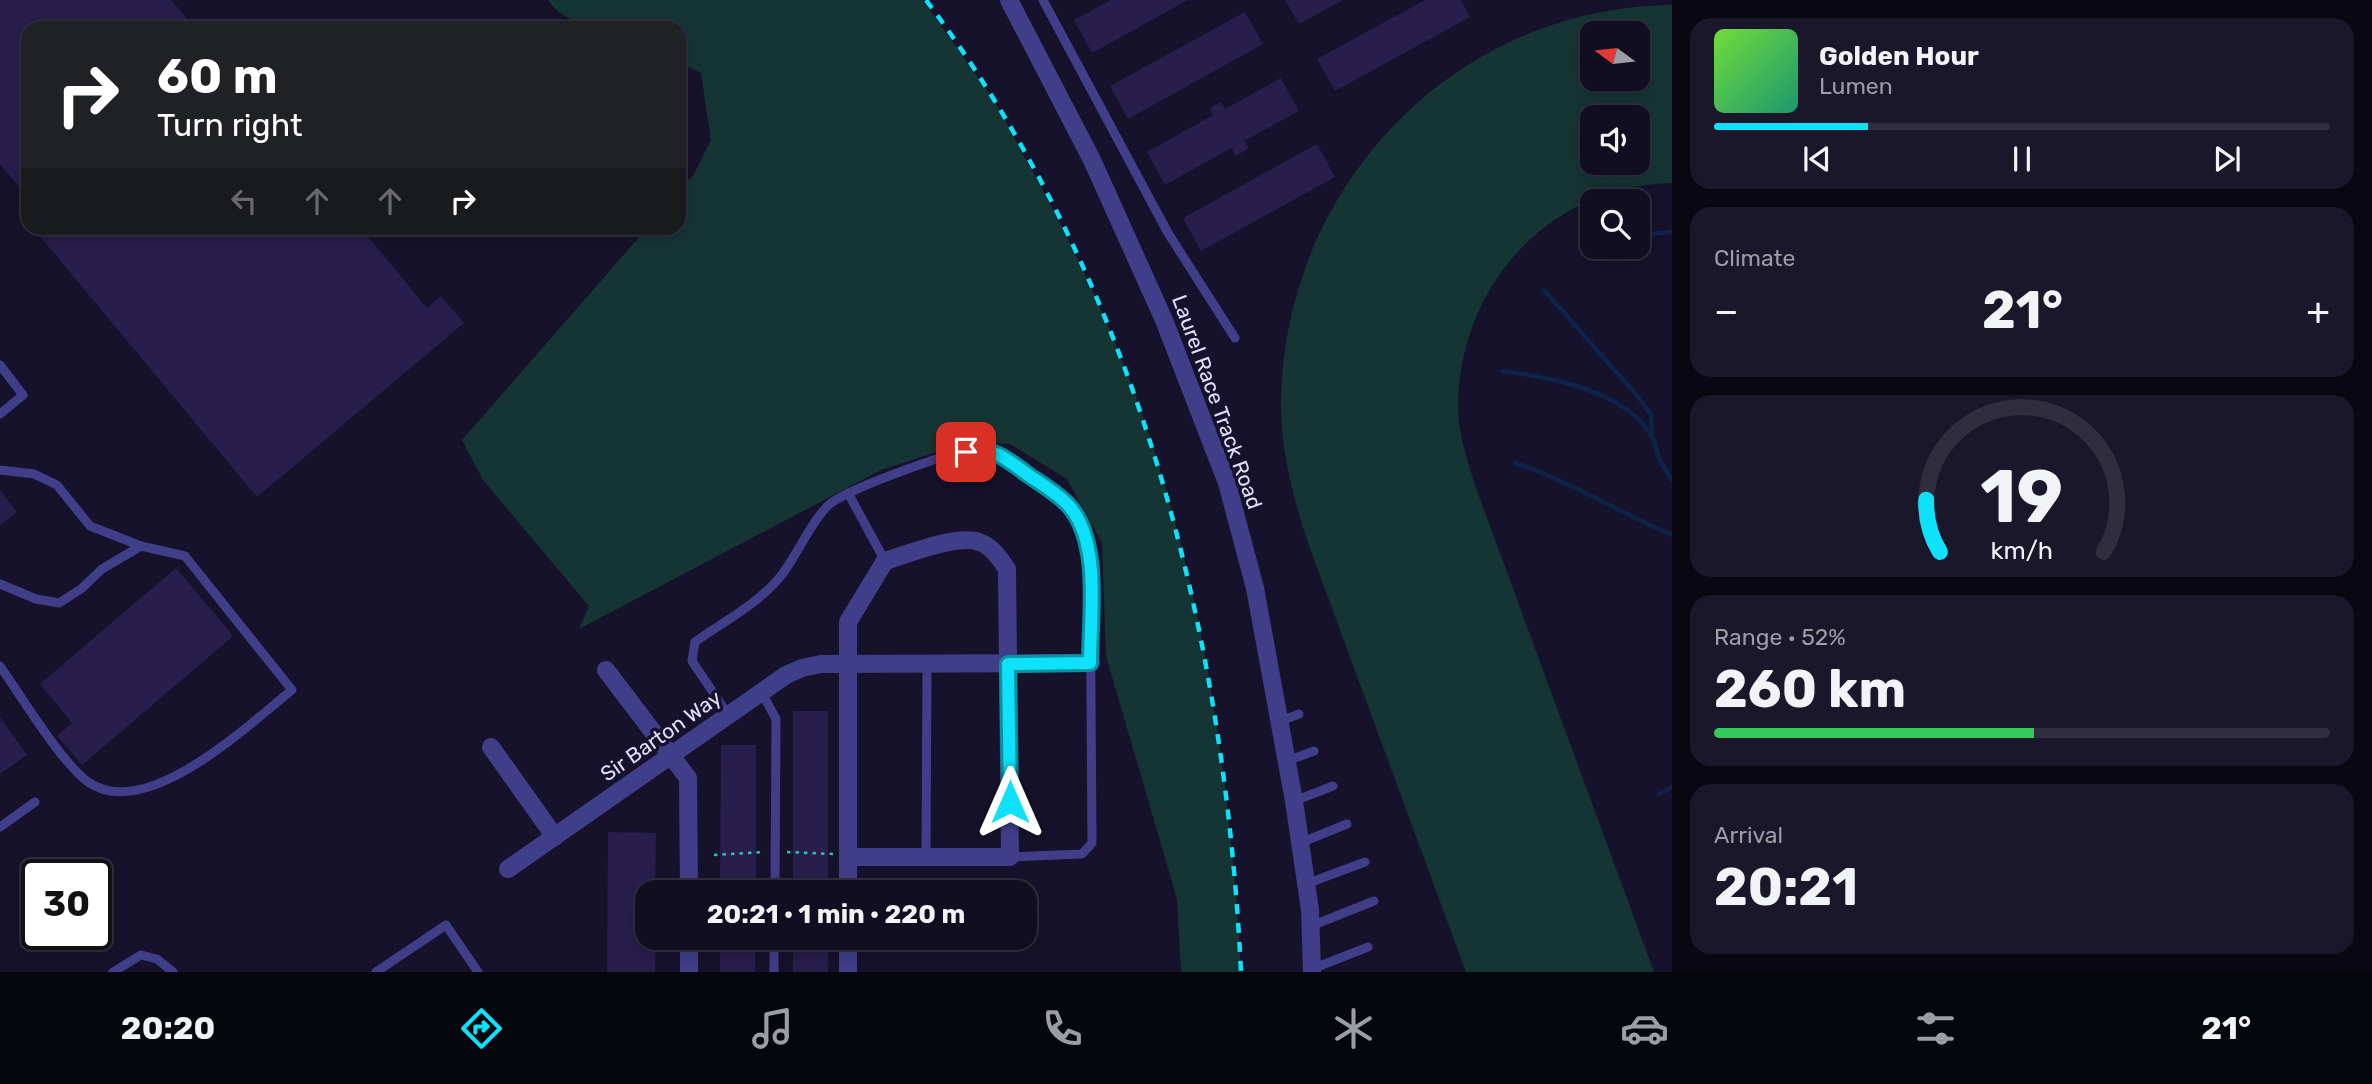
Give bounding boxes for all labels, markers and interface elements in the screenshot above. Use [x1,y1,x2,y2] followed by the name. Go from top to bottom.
[1580,21,1650,91] north arrow
[1580,21,1650,259] map controls
[1819,41,1979,72] text: Golden Hour
[157,47,278,105] text: 60 m
[42,49,133,140] icon: right
[1819,72,1893,100] text: Lumen
[1580,105,1650,175] button: sound
[157,106,302,144] text: Turn right
[1798,140,1836,178] icon: previous
[2003,140,2041,178] icon: pause
[2208,140,2246,178] icon: next
[225,182,263,220] icon: left
[298,182,336,220] icon: ahead
[371,182,409,220] icon: ahead
[444,182,482,220] icon: right
[1580,189,1650,259] button: search
[1714,244,1795,272] text: Climate
[1982,279,2063,341] text: 21°
[1714,288,1739,334] text: −
[2306,288,2330,334] text: +
[1167,291,1268,512] street label: Laurel Race Track Road
[936,422,996,482] pin
[947,433,985,471] icon: arrive
[1981,454,2063,540] text: 19
[1991,536,2053,565] text: km/h
[1714,623,1846,651] text: Range · 52%
[1714,658,1906,720] text: 260 km
[596,685,726,786] street label: Sir Barton Way
[973,765,1047,839] position arrow
[1714,821,1783,849] text: Arrival
[1714,856,1858,918] text: 20:21
[21,859,112,950] speed limit sign: 30
[707,899,965,930] text: 20:21 · 1 min · 220 m
[457,1004,506,1053] icon: directions
[748,1004,797,1053] icon: music
[1038,1004,1087,1053] icon: phone
[1329,1004,1378,1053] icon: climate
[1620,1004,1669,1053] icon: car
[1911,1004,1960,1053] icon: filters
[121,1009,215,1047] text: 20:20
[2201,1009,2251,1047] text: 21°

